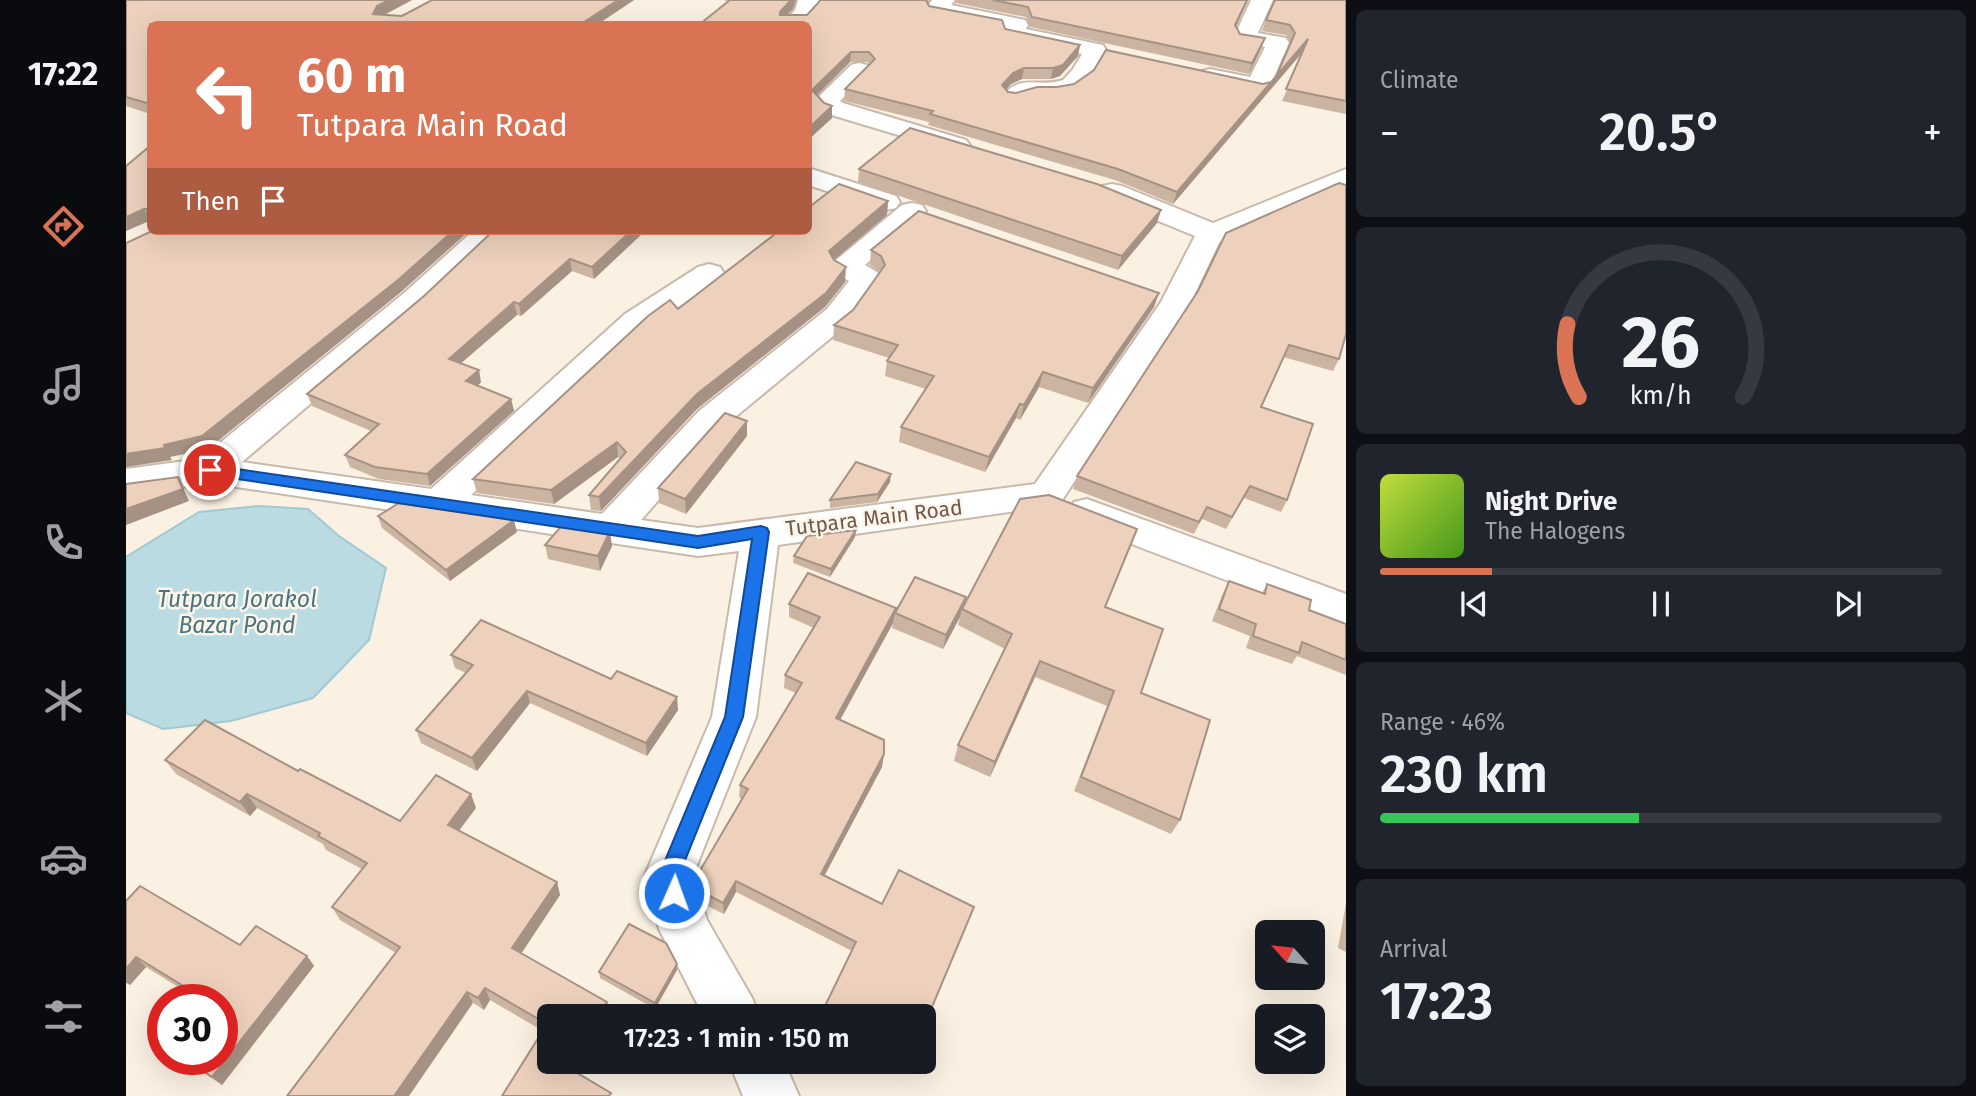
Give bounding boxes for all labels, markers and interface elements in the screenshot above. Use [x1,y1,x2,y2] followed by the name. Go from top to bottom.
[297,46,406,105] text: 60 m
[182,49,273,140] icon: left
[28,55,98,93] text: 17:22
[1380,66,1459,94] text: Climate
[1599,101,1723,164] text: 20.5°
[297,106,568,144] text: Tutpara Main Road
[1380,110,1399,156] text: −
[1923,110,1942,156] text: +
[254,182,292,220] icon: arrive
[182,186,240,217] text: Then
[39,202,88,251] icon: directions
[1622,299,1700,386] text: 26
[39,360,88,409] icon: music
[1630,381,1692,411] text: km/h
[180,440,240,500] pin
[191,451,229,489] icon: arrive
[1485,486,1617,517] text: Night Drive
[784,494,964,542] street label: Tutpara Main Road
[1485,517,1625,545] text: The Halogens
[39,518,88,567] icon: phone
[157,585,317,639] water label: Tutpara Jorakol Bazar Pond
[1455,585,1493,623] icon: previous
[1642,585,1680,623] icon: pause
[1829,585,1867,623] icon: next
[39,676,88,725] icon: climate
[1380,708,1505,736] text: Range · 46%
[1380,743,1548,806] text: 230 km
[39,834,88,883] icon: car
[637,856,711,930] position arrow
[1255,920,1325,990] north arrow
[1255,920,1325,1074] map controls
[1380,935,1447,963] text: Arrival
[1380,970,1493,1033] text: 17:23
[147,984,238,1075] speed limit sign: 30
[39,992,88,1041] icon: filters
[1255,1004,1325,1074] button: layers
[623,1023,850,1054] text: 17:23 · 1 min · 150 m

